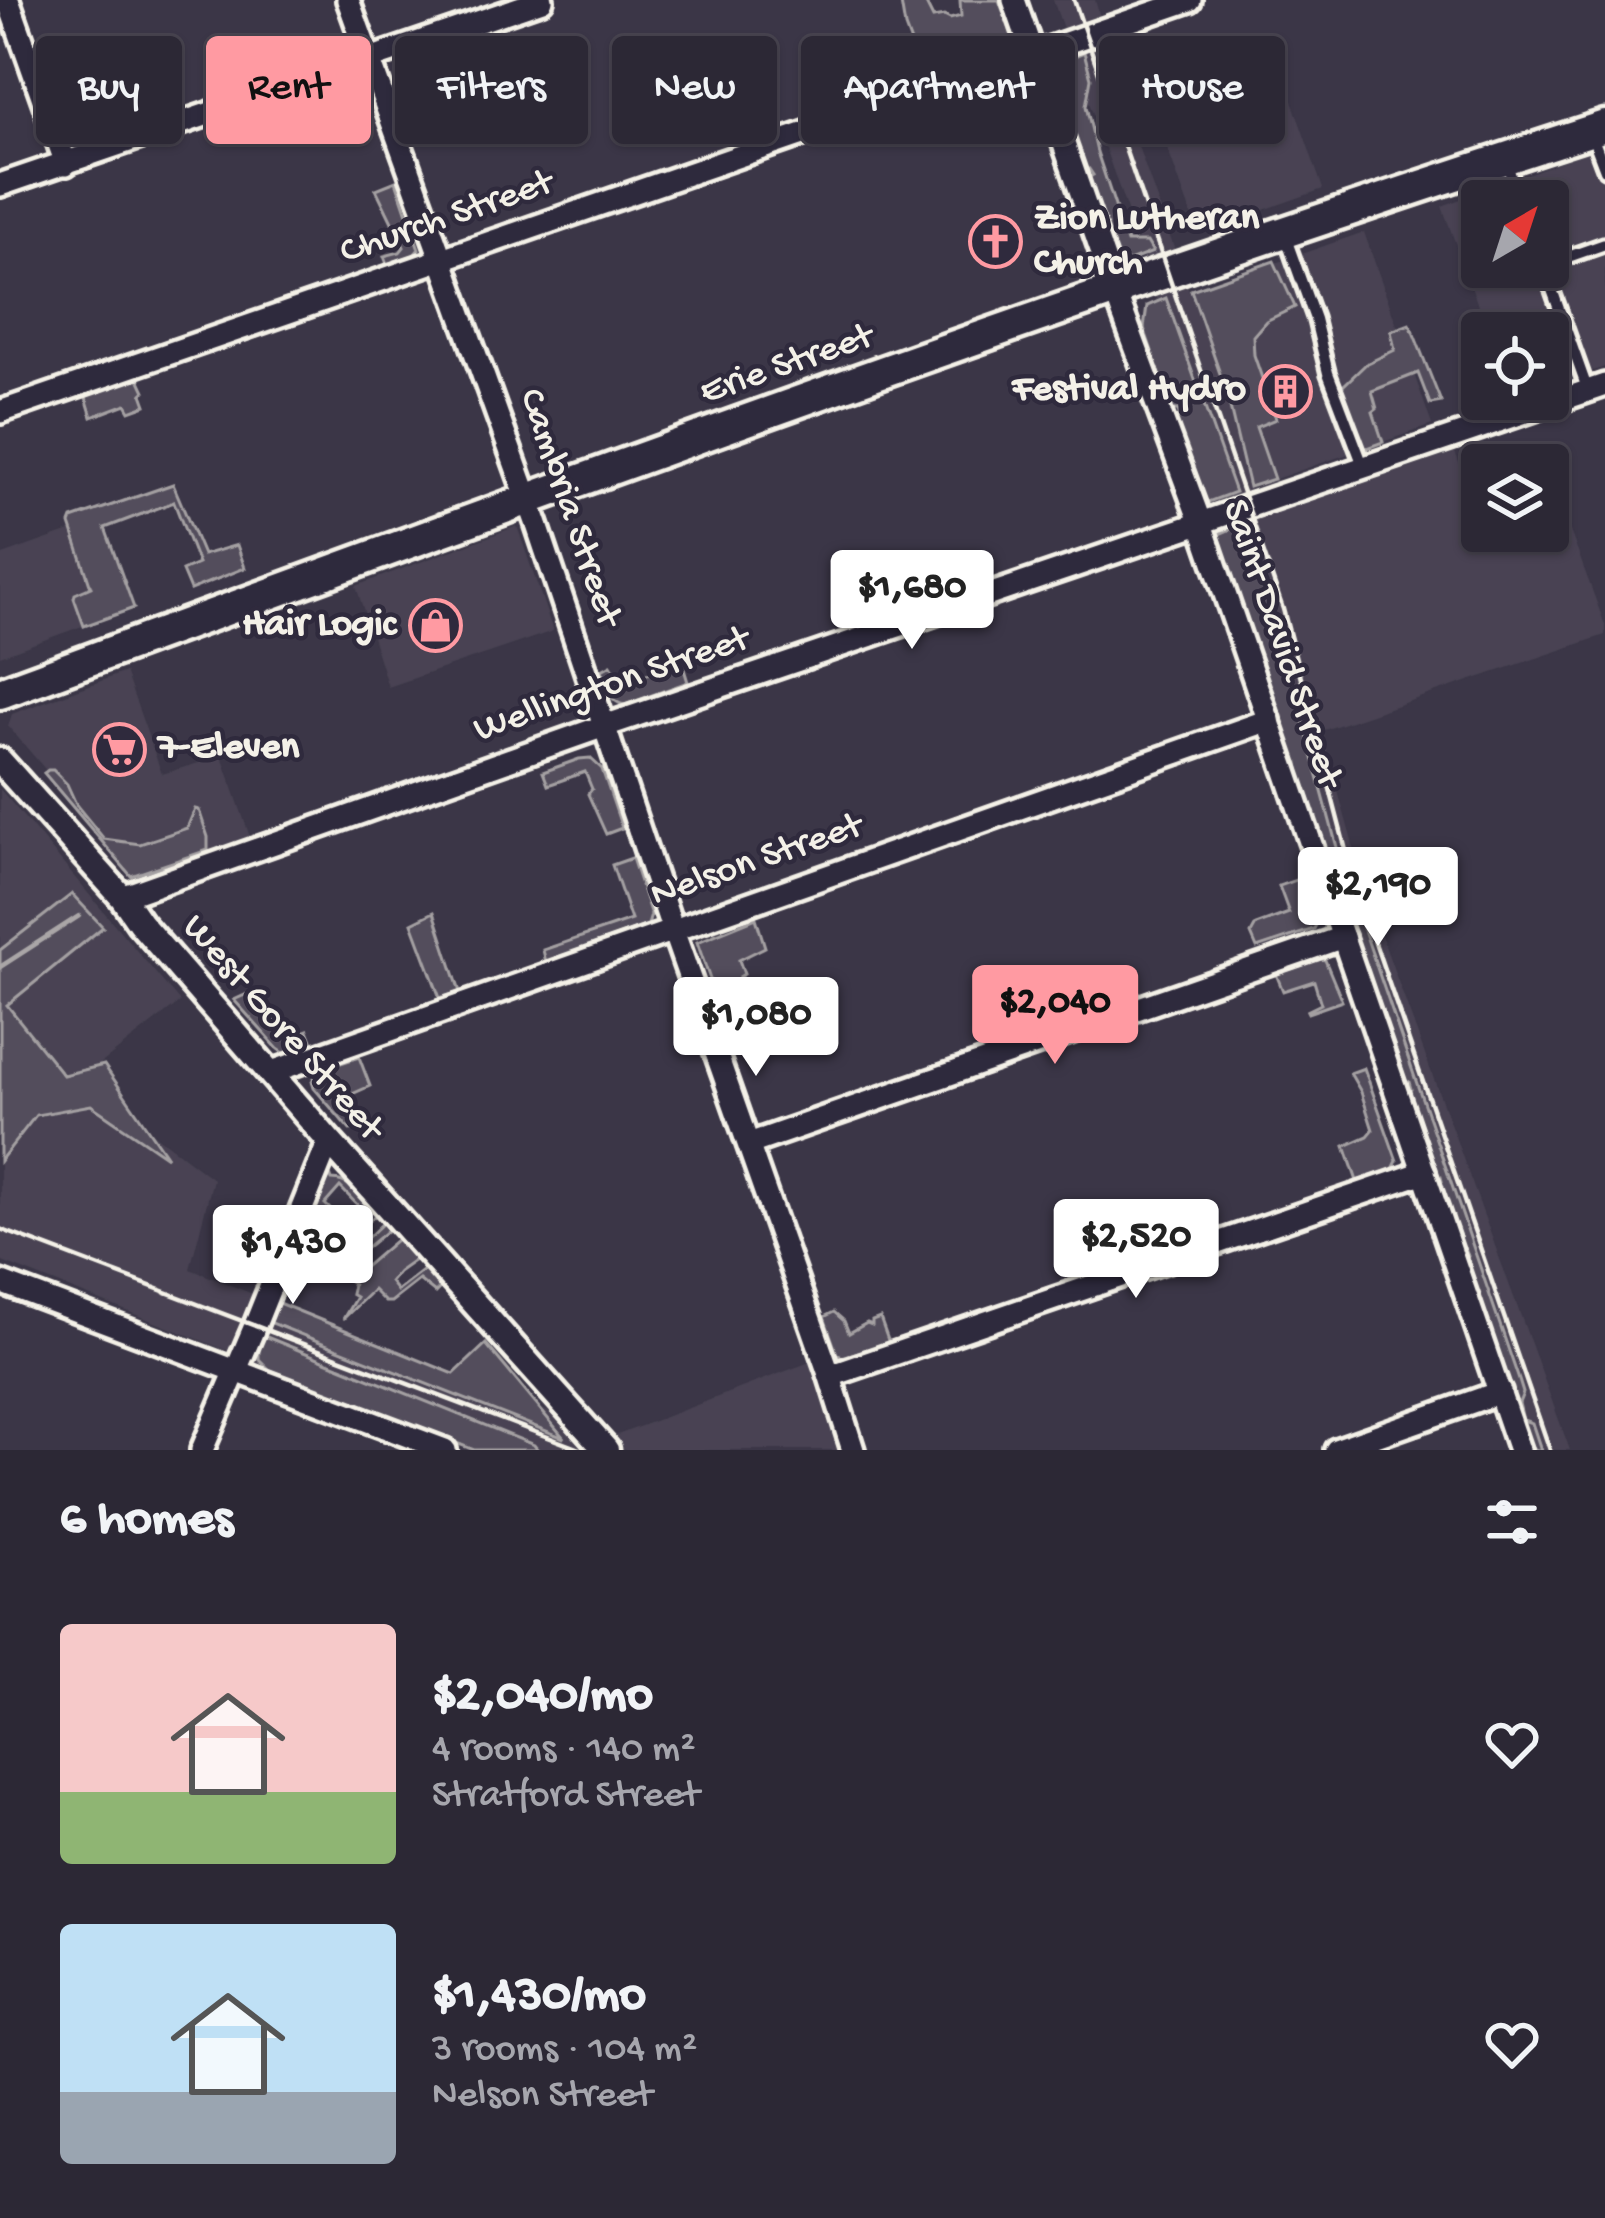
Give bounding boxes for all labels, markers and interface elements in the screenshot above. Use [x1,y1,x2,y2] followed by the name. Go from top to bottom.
[36,36,182,144] chip: Buy
[206,36,371,144] chip: Rent
[395,36,588,144] chip: Filters
[612,36,777,144] chip: New
[801,36,1075,144] chip: Apartment
[1099,36,1285,144] chip: House
[335,160,562,277] street label: Church Street
[1461,180,1569,288] north arrow
[1461,180,1569,552] map controls
[1034,197,1260,288] place label: Zion Lutheran Church
[967,214,1023,270] church icon: Zion Lutheran Church
[1461,312,1569,420] button: locate
[694,314,882,417] street label: Erie Street
[1257,363,1313,419] building icon: Festival Hydro
[1011,368,1246,414] place label: Festival Hydro
[506,383,631,636] street label: Cambria Street
[1461,444,1569,552] button: layers
[1209,494,1352,797] street label: Saint David Street
[814,550,1010,652] pin: $1,680
[858,566,966,612] text: $1,680
[407,598,463,654] shop icon: Hair Logic
[242,603,398,649] place label: Hair Logic
[469,616,758,755] street label: Wellington Street
[91,721,147,777] supermarket icon: 7-Eleven
[156,726,300,772] place label: 7-Eleven
[645,803,872,920] street label: Nelson Street
[1280,847,1476,949] pin: $2,190
[1325,863,1431,909] text: $2,190
[170,906,394,1154] street label: West Gore Street
[957,965,1153,1067] pin: $2,040
[658,977,854,1079] pin: $1,080
[999,981,1111,1027] text: $2,040
[700,993,812,1039] text: $1,080
[1038,1199,1234,1301] pin: $2,520
[195,1205,391,1307] pin: $1,430
[1081,1215,1191,1261] text: $2,520
[240,1221,346,1267] text: $1,430
[1479,1489,1545,1555] icon: filters
[60,1492,233,1552] text: 6 homes
[432,1668,653,1728] text: $2,040/mo
[156,1672,300,1816] icon: home
[1479,1711,1545,1777] icon: heart
[432,1728,695,1774] text: 4 rooms · 140 m²
[432,1774,699,1820] text: Stratford Street
[432,1968,646,2028] text: $1,430/mo
[156,1972,300,2116] icon: home
[1479,2011,1545,2077] icon: heart
[432,2028,697,2074] text: 3 rooms · 104 m²
[432,2074,653,2120] text: Nelson Street

